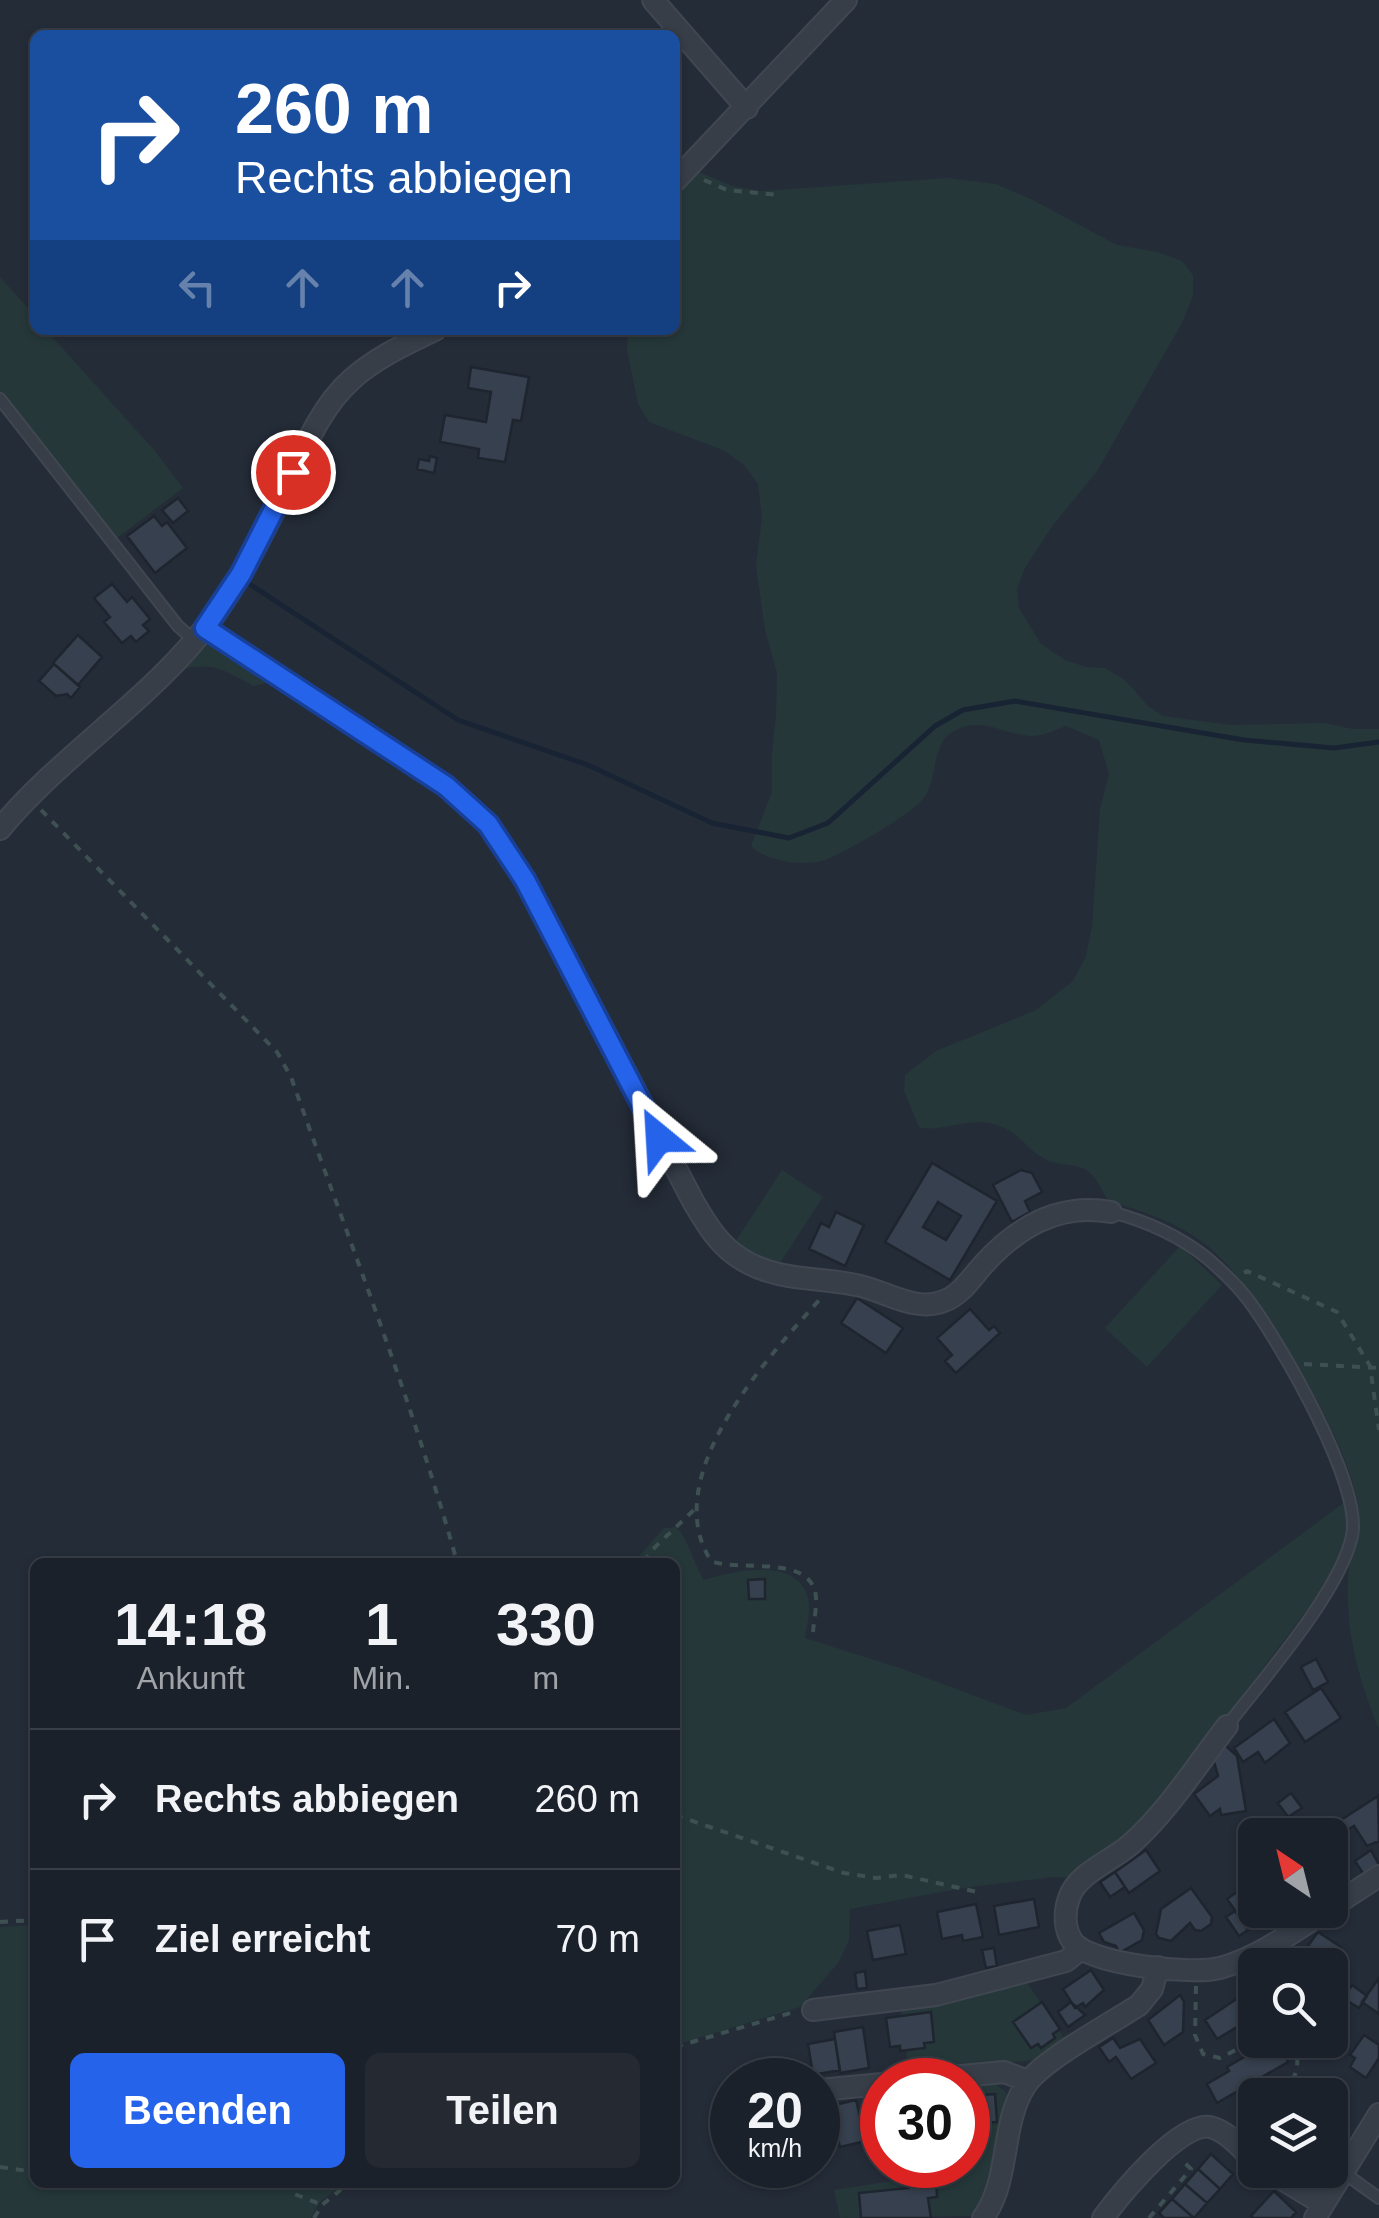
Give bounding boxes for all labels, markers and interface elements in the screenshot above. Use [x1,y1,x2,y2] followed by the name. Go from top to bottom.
[70,70,200,200] icon: right
[235,70,433,148] text: 260 m
[235,152,573,203] text: Rechts abbiegen
[170,260,225,315] icon: left
[275,260,330,315] icon: ahead
[380,260,435,315] icon: ahead
[485,260,540,315] icon: right
[251,430,336,515] pin
[266,445,321,500] icon: arrive
[607,1086,711,1190] position arrow
[114,1591,267,1658] text: 14:18
[365,1591,398,1658] text: 1
[496,1591,596,1658] text: 330
[136,1660,245,1696] text: Ankunft
[351,1660,412,1696] text: Min.
[533,1660,559,1696] text: m
[70,1772,125,1827] icon: right
[155,1778,459,1820] text: Rechts abbiegen
[534,1778,640,1820] text: 260 m
[1238,1818,1348,1928] north arrow
[1238,1818,1348,2188] map controls
[70,1912,125,1967] icon: arrive
[155,1918,370,1960] text: Ziel erreicht
[556,1918,640,1960] text: 70 m
[1238,1948,1348,2058] button: search
[70,2053,345,2168] button: Beenden
[365,2053,640,2168] button: Teilen
[860,2058,990,2188] speed limit sign: 30
[1238,2078,1348,2188] button: layers
[747,2083,803,2139] text: 20
[748,2134,802,2162] text: km/h

